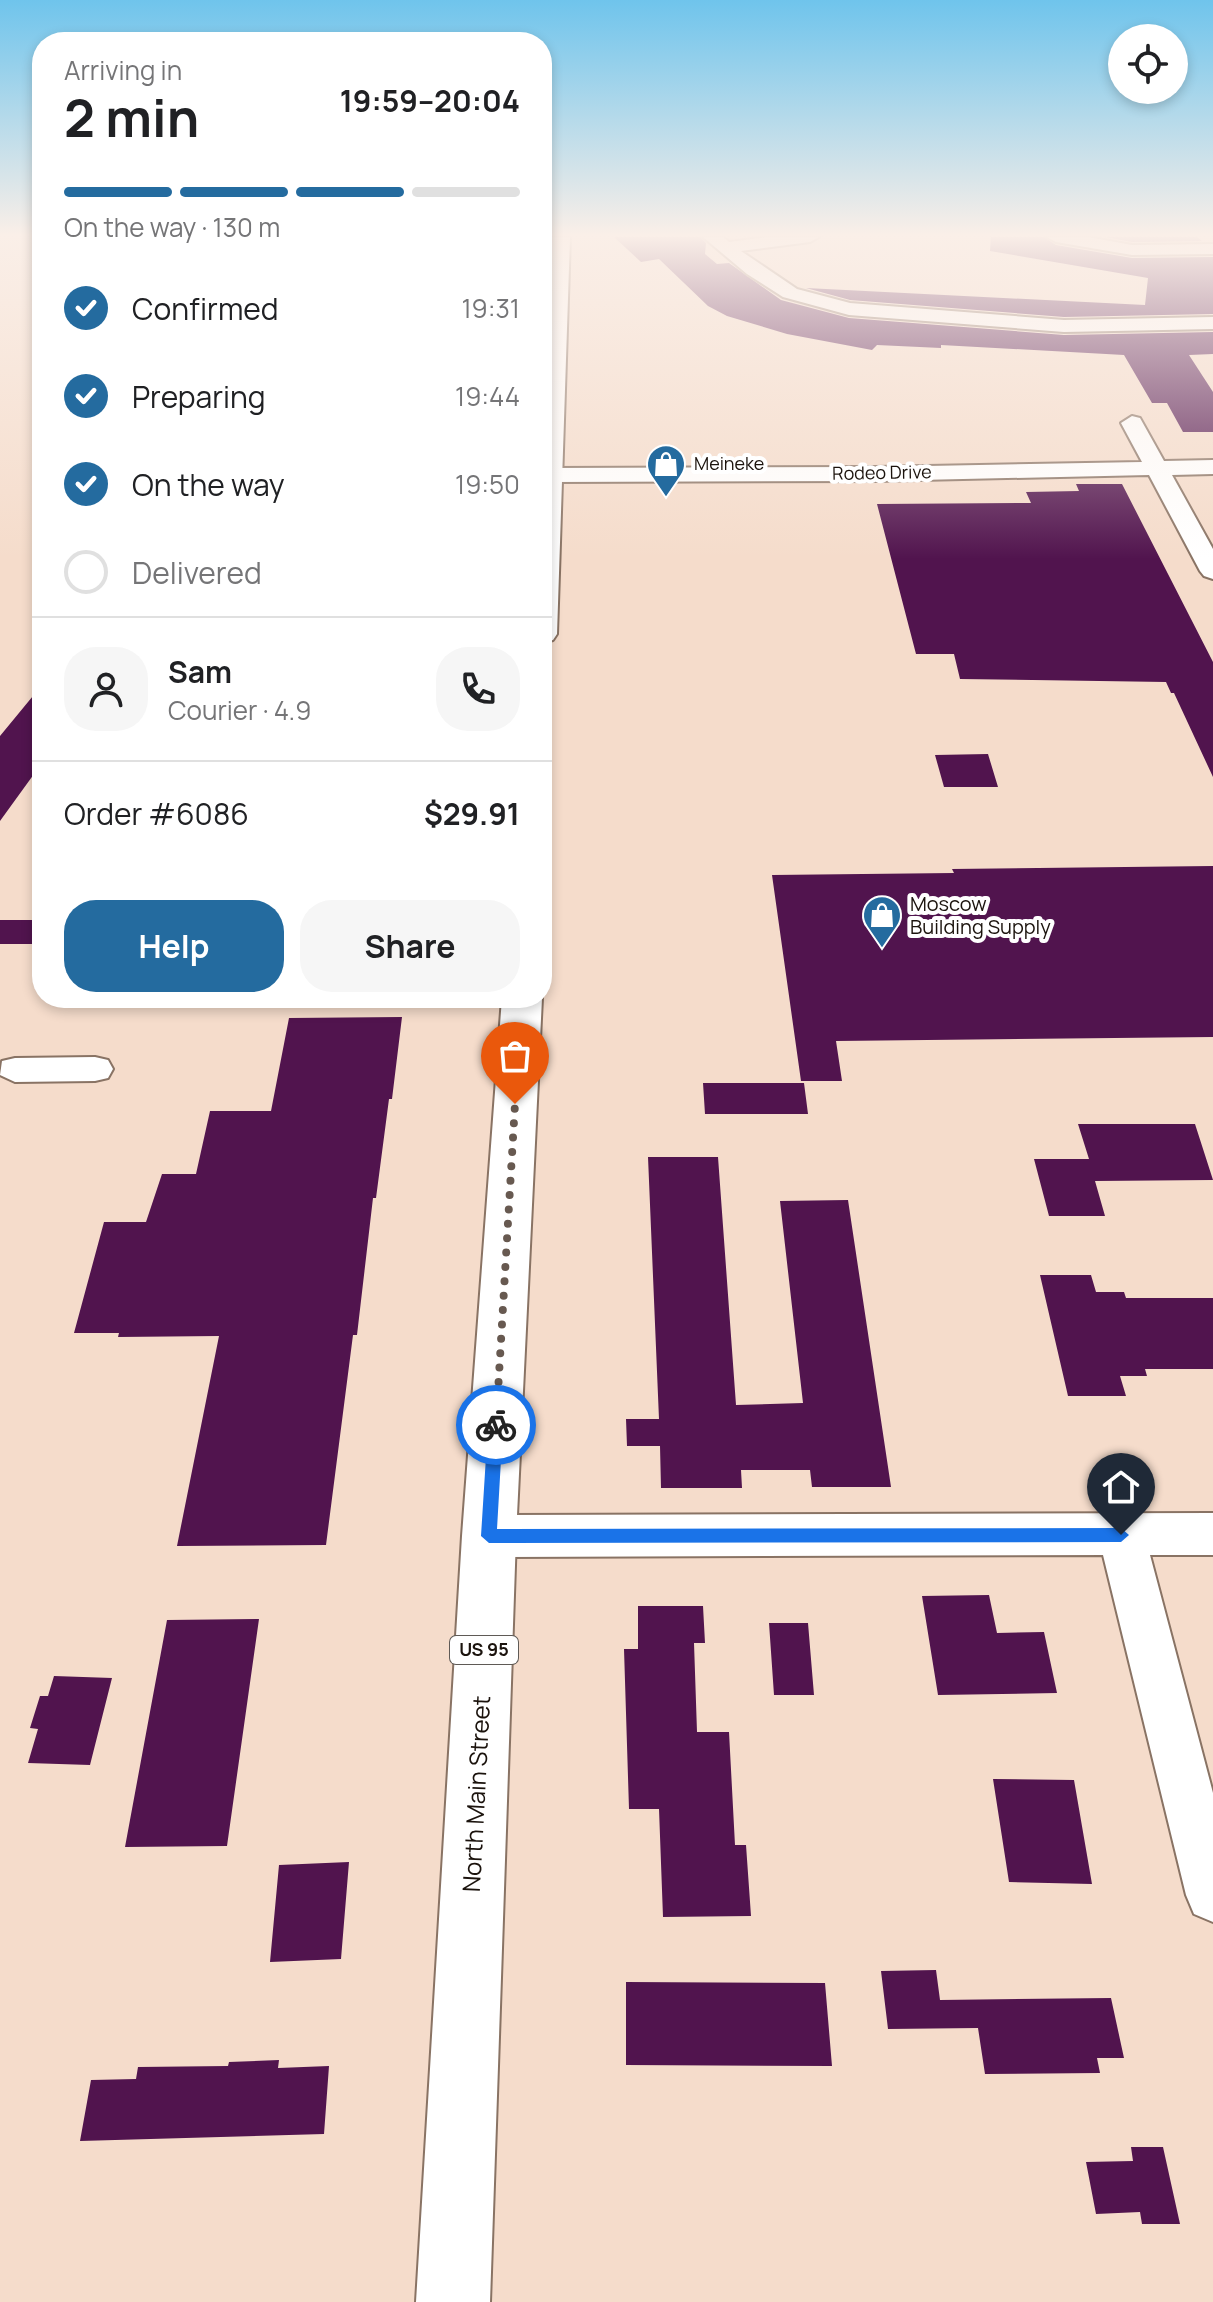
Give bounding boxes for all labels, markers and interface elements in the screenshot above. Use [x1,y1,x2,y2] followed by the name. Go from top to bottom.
[1108,24,1188,104] map controls
[1108,24,1188,104] button: locate
[64,52,182,88] text: Arriving in
[340,80,520,121] text: 19:59–20:04
[64,82,199,153] text: 2 min
[64,209,280,245] text: On the way · 130 m
[64,286,108,330] icon: check
[132,288,279,329] text: Confirmed
[461,290,520,326] text: 19:31
[64,374,108,418] icon: check
[132,376,266,417] text: Preparing
[455,378,520,414] text: 19:44
[645,443,687,498] shop icon: Meineke
[694,451,764,475] place label: Meineke
[832,459,932,485] street label: Rodeo Drive
[64,462,108,506] icon: check
[132,464,285,505] text: On the way
[455,466,520,502] text: 19:50
[132,552,262,593] text: Delivered
[64,647,148,731] button: person
[436,647,520,731] button: phone
[168,651,232,692] text: Sam
[168,692,311,728] text: Courier · 4.9
[64,793,249,834] text: Order #6086
[424,793,520,834] text: $29.91
[910,890,1051,940] place label: Moscow Building Supply
[861,894,903,949] shop icon: Moscow Building Supply
[64,900,284,992] button: Help
[300,900,520,992] button: Share
[481,1022,549,1104] pin
[493,1034,537,1078] icon: bag
[456,1385,536,1465] courier
[474,1403,518,1447] icon: bike
[1087,1453,1155,1535] pin
[1099,1465,1143,1509] icon: home
[450,1636,518,1664] road number: US 95
[454,1695,497,1893] street label: North Main Street

